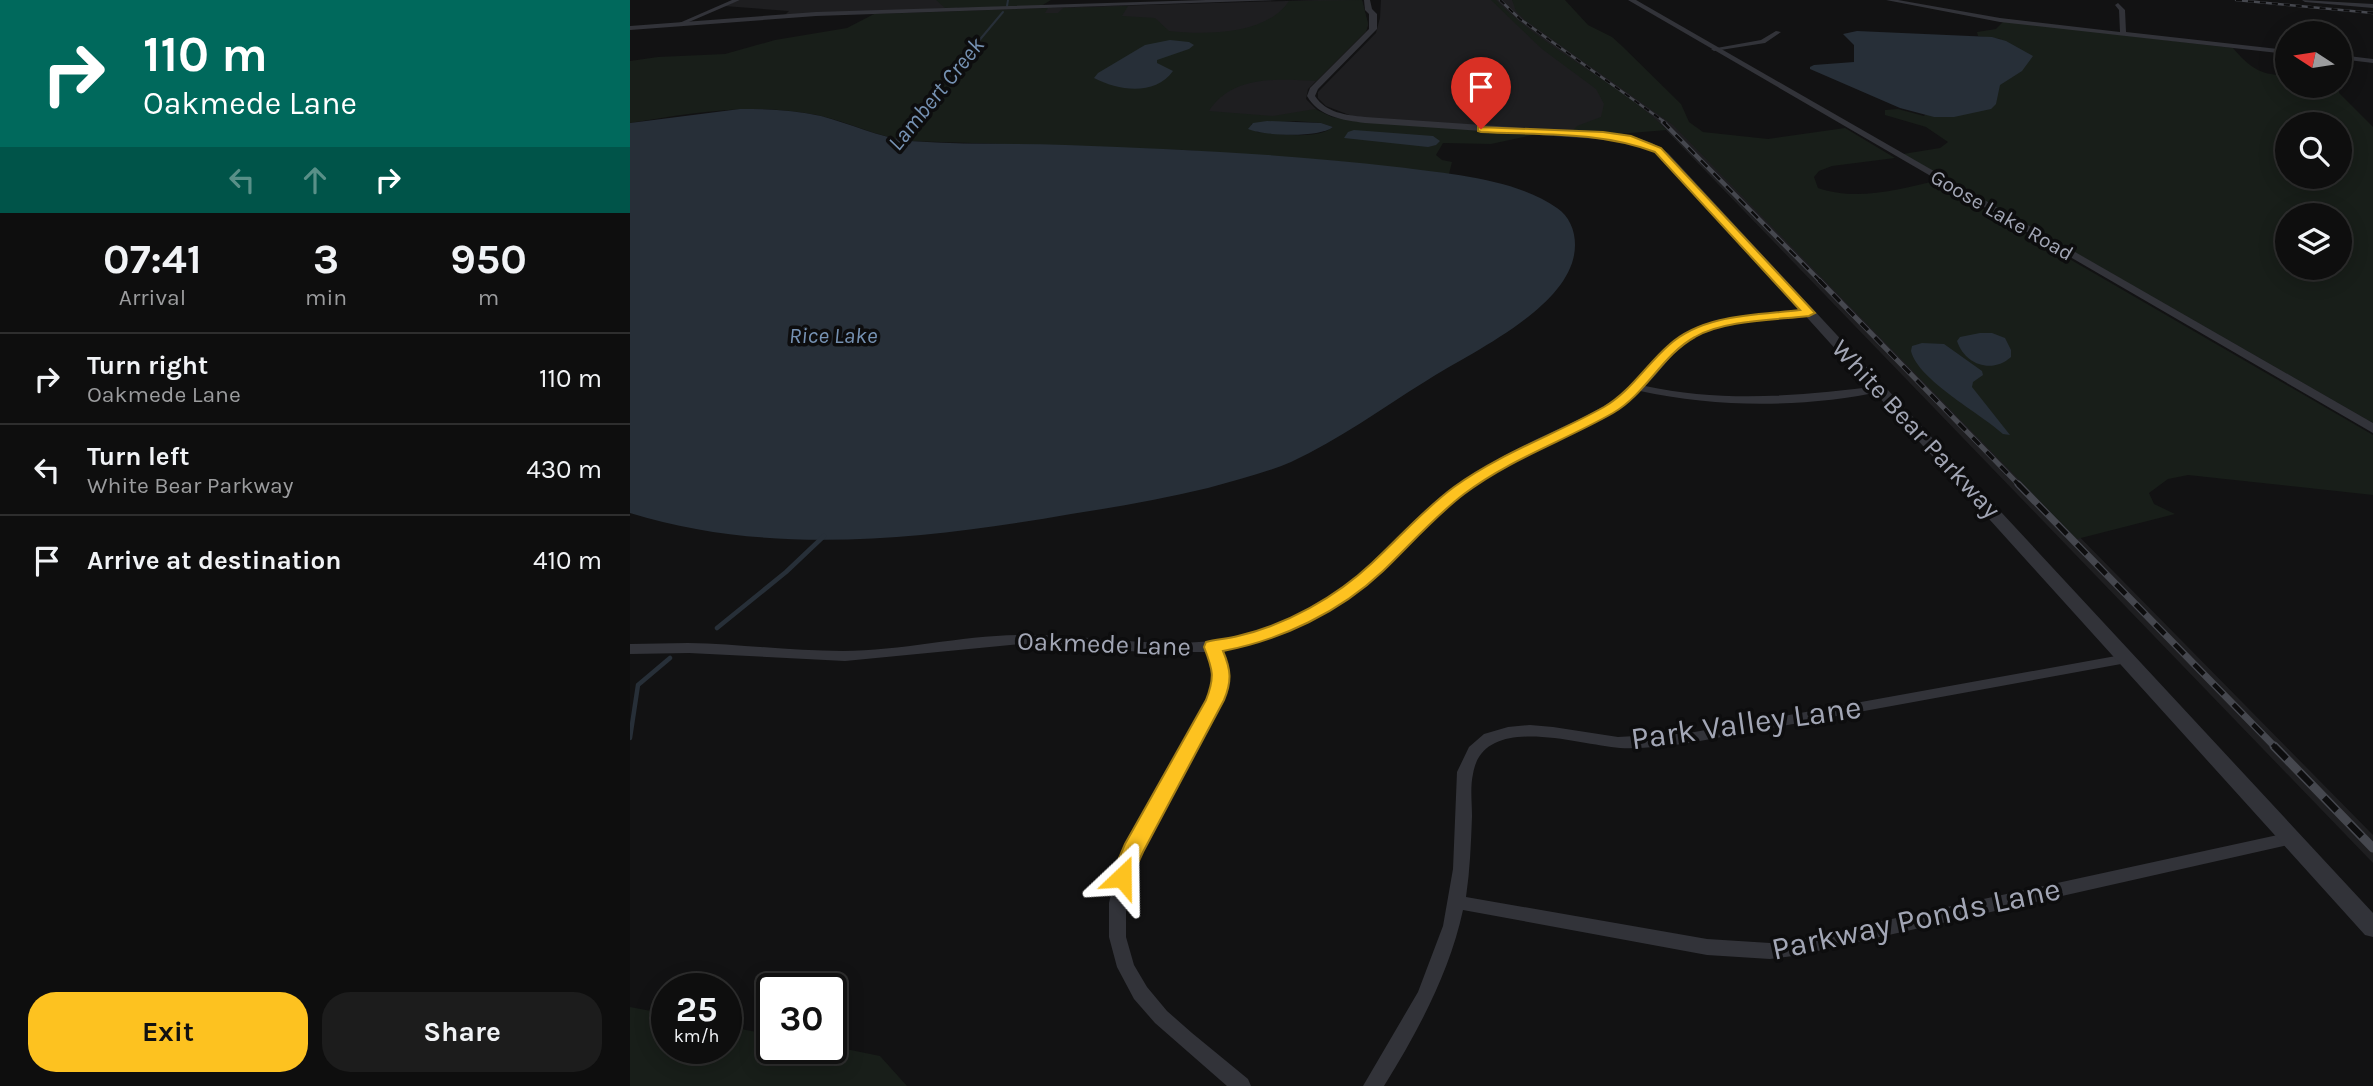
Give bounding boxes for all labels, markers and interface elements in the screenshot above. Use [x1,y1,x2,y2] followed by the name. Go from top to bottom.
[2275,21,2352,98] north arrow
[2275,21,2352,280] map controls
[143,26,268,83] text: 110 m
[28,28,119,119] icon: right
[882,32,990,156] water label: Lambert Creek
[1451,57,1511,129] pin
[1462,68,1500,106] icon: arrive
[143,85,357,122] text: Oakmede Lane
[2275,112,2352,189] button: search
[223,161,261,199] icon: left
[296,161,334,199] icon: ahead
[369,161,407,199] icon: right
[1926,164,2078,266] street label: Goose Lake Road
[2275,203,2352,280] button: layers
[103,234,202,284] text: 07:41
[313,234,339,284] text: 3
[450,234,527,284] text: 950
[119,284,186,311] text: Arrival
[305,284,347,311] text: min
[478,284,499,311] text: m
[789,322,878,349] water label: Rice Lake
[1825,333,2007,525] street label: White Bear Parkway
[87,350,208,381] text: Turn right
[28,360,66,398] icon: right
[539,363,602,394] text: 110 m
[87,381,241,408] text: Oakmede Lane
[87,441,189,472] text: Turn left
[28,451,66,489] icon: left
[526,454,602,485] text: 430 m
[87,472,293,499] text: White Bear Parkway
[28,542,66,580] icon: arrive
[87,545,341,576] text: Arrive at destination
[533,545,602,576] text: 410 m
[1017,625,1191,663] street label: Oakmede Lane
[1628,689,1864,757] street label: Park Valley Lane
[1085,840,1159,914] position arrow
[1768,870,2064,968] street label: Parkway Ponds Lane
[756,973,847,1064] speed limit sign: 30
[676,989,717,1030] text: 25
[28,992,308,1072] button: Exit
[322,992,602,1072] button: Share
[674,1025,719,1047] text: km/h

